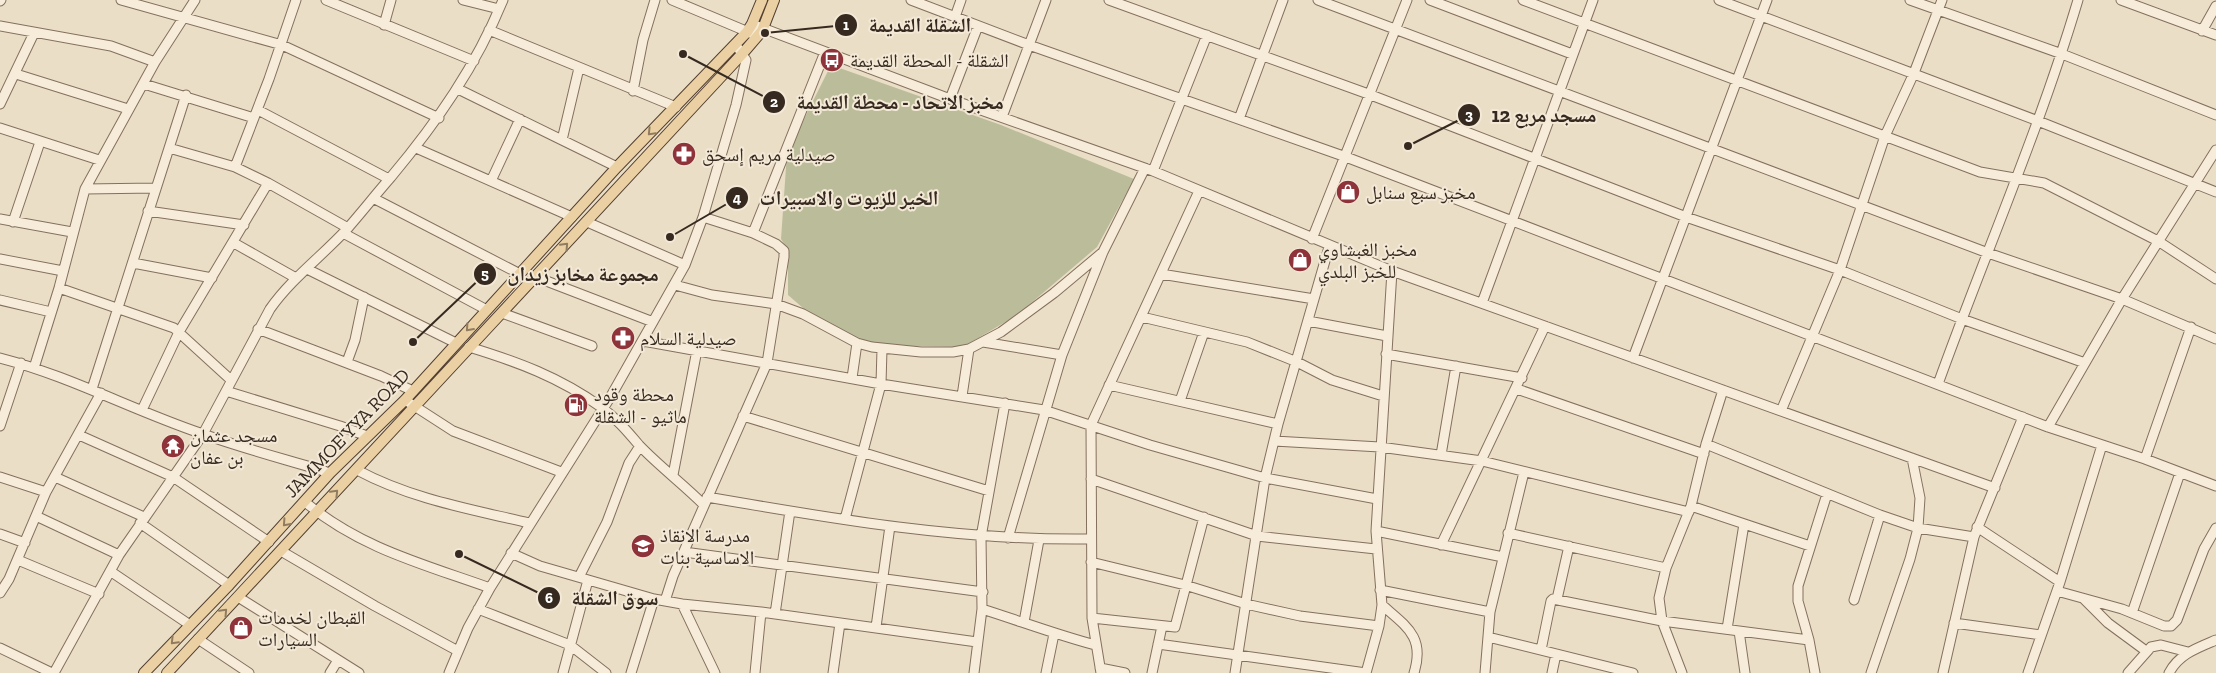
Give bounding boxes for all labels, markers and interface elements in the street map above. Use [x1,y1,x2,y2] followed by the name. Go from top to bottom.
[834,7,981,42] callout: الشقلة القديمة
[869,13,971,37] text: الشقلة القديمة
[843,16,849,34] text: 1
[819,47,845,73] bus stop icon: الشقلة - المحطة القديمة
[850,49,1009,72] place label: الشقلة - المحطة القديمة
[762,84,1014,119] callout: مخبز الاتحاد - محطة القديمة
[796,90,1004,114] text: مخبز الاتحاد - محطة القديمة
[770,93,778,111] text: 2
[1457,98,1607,133] callout: مسجد مربع 12
[1492,103,1596,129] text: مسجد مربع 12
[1465,106,1473,124] text: 3
[648,126,657,135] one-way arrow
[671,141,697,167] pharmacy icon: صيدلية مريم إسحق
[702,143,836,167] place label: صيدلية مريم إسحق
[1335,179,1361,205] shop icon: مخبز سبع سنابل
[725,180,949,215] callout: الخير للزيوت والاسبيرات
[1366,181,1476,205] place label: مخبز سبع سنابل
[760,186,938,210] text: الخير للزيوت والاسبيرات
[733,189,742,207] text: 4
[1318,238,1417,286] place label: مخبز الغبشاوي للخبز البلدي
[559,243,568,252] one-way arrow
[1287,247,1313,273] shop icon: مخبز الغبشاوي للخبز البلدي
[473,257,669,292] callout: مجموعة مخابز زيدان
[507,262,659,286] text: مجموعة مخابز زيدان
[481,265,489,283] text: 5
[466,323,475,332] one-way arrow
[610,325,636,351] pharmacy icon: صيدلية السلام
[640,327,737,352] place label: صيدلية السلام
[280,364,414,502] street label: JAMMOE'YYA ROAD
[594,383,687,428] place label: محطة وقود ماثيو - الشقلة
[563,392,589,418] fuel station icon: محطة وقود ماثيو - الشقلة
[190,424,277,469] place label: مسجد عثمان بن عفان
[160,433,186,459] temple icon: مسجد عثمان بن عفان
[329,490,338,499] one-way arrow
[283,517,292,526] one-way arrow
[660,524,754,569] place label: مدرسة الانقاذ الاساسية بنات
[630,533,656,559] school or university icon: مدرسة الانقاذ الاساسية بنات
[536,581,668,616] callout: سوق الشقلة
[572,586,658,610] text: سوق الشقلة
[545,589,553,607] text: 6
[258,606,365,651] place label: القبطان لخدمات السيارات
[218,608,227,617] one-way arrow
[228,615,254,641] shop icon: القبطان لخدمات السيارات
[171,635,180,644] one-way arrow

